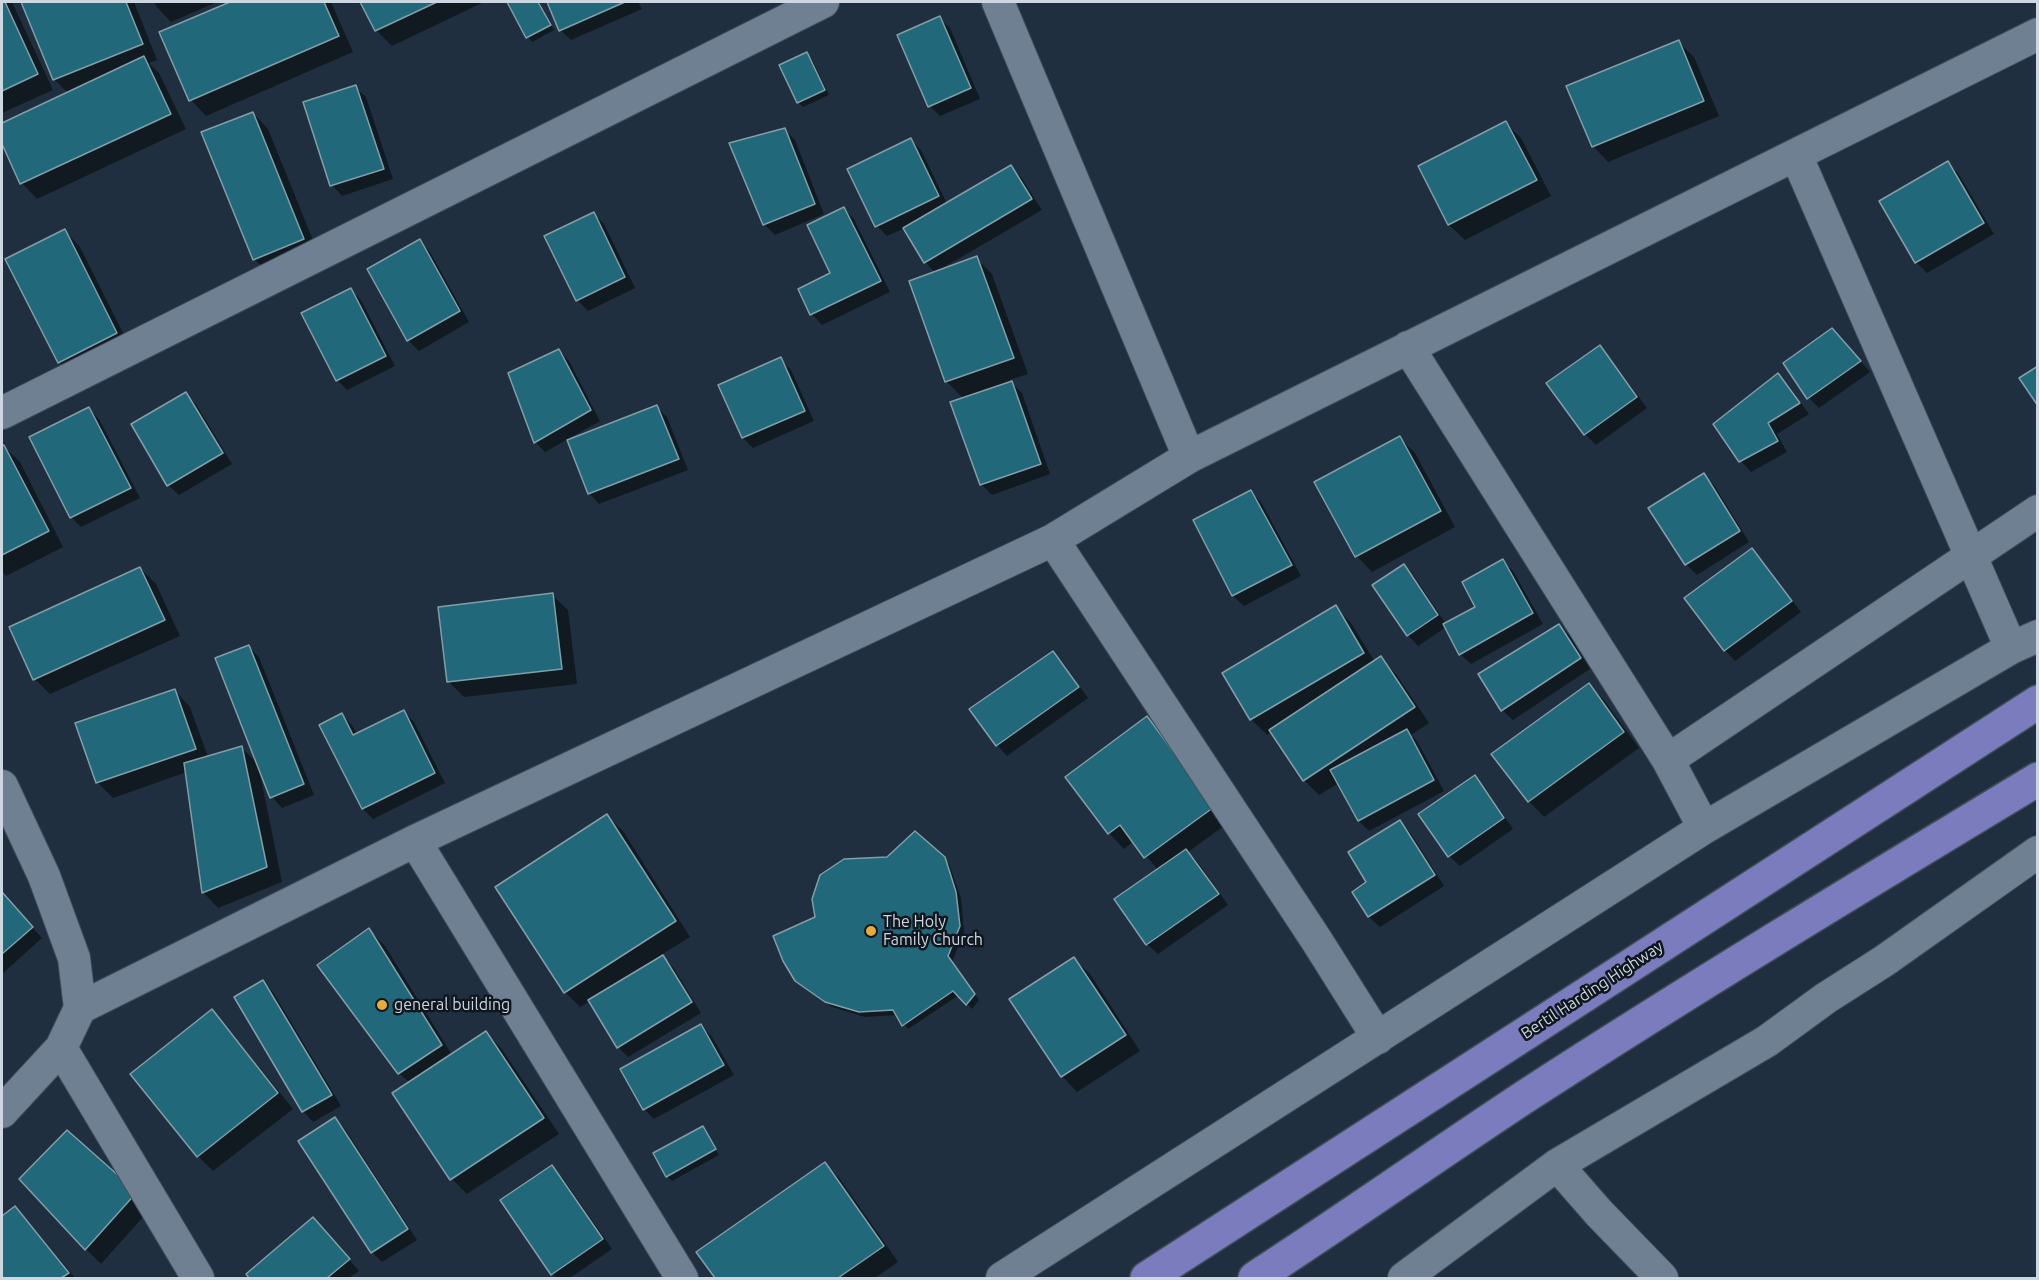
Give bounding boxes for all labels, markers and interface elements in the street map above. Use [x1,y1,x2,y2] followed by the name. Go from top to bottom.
[883,912,983,950] place label: The Holy Family Church
[864,924,878,938] marker: The Holy Family Church
[1517,937,1667,1043] street label: Bertil Harding Highway
[394,995,510,1015] place label: general building
[375,998,389,1012] marker: general building

